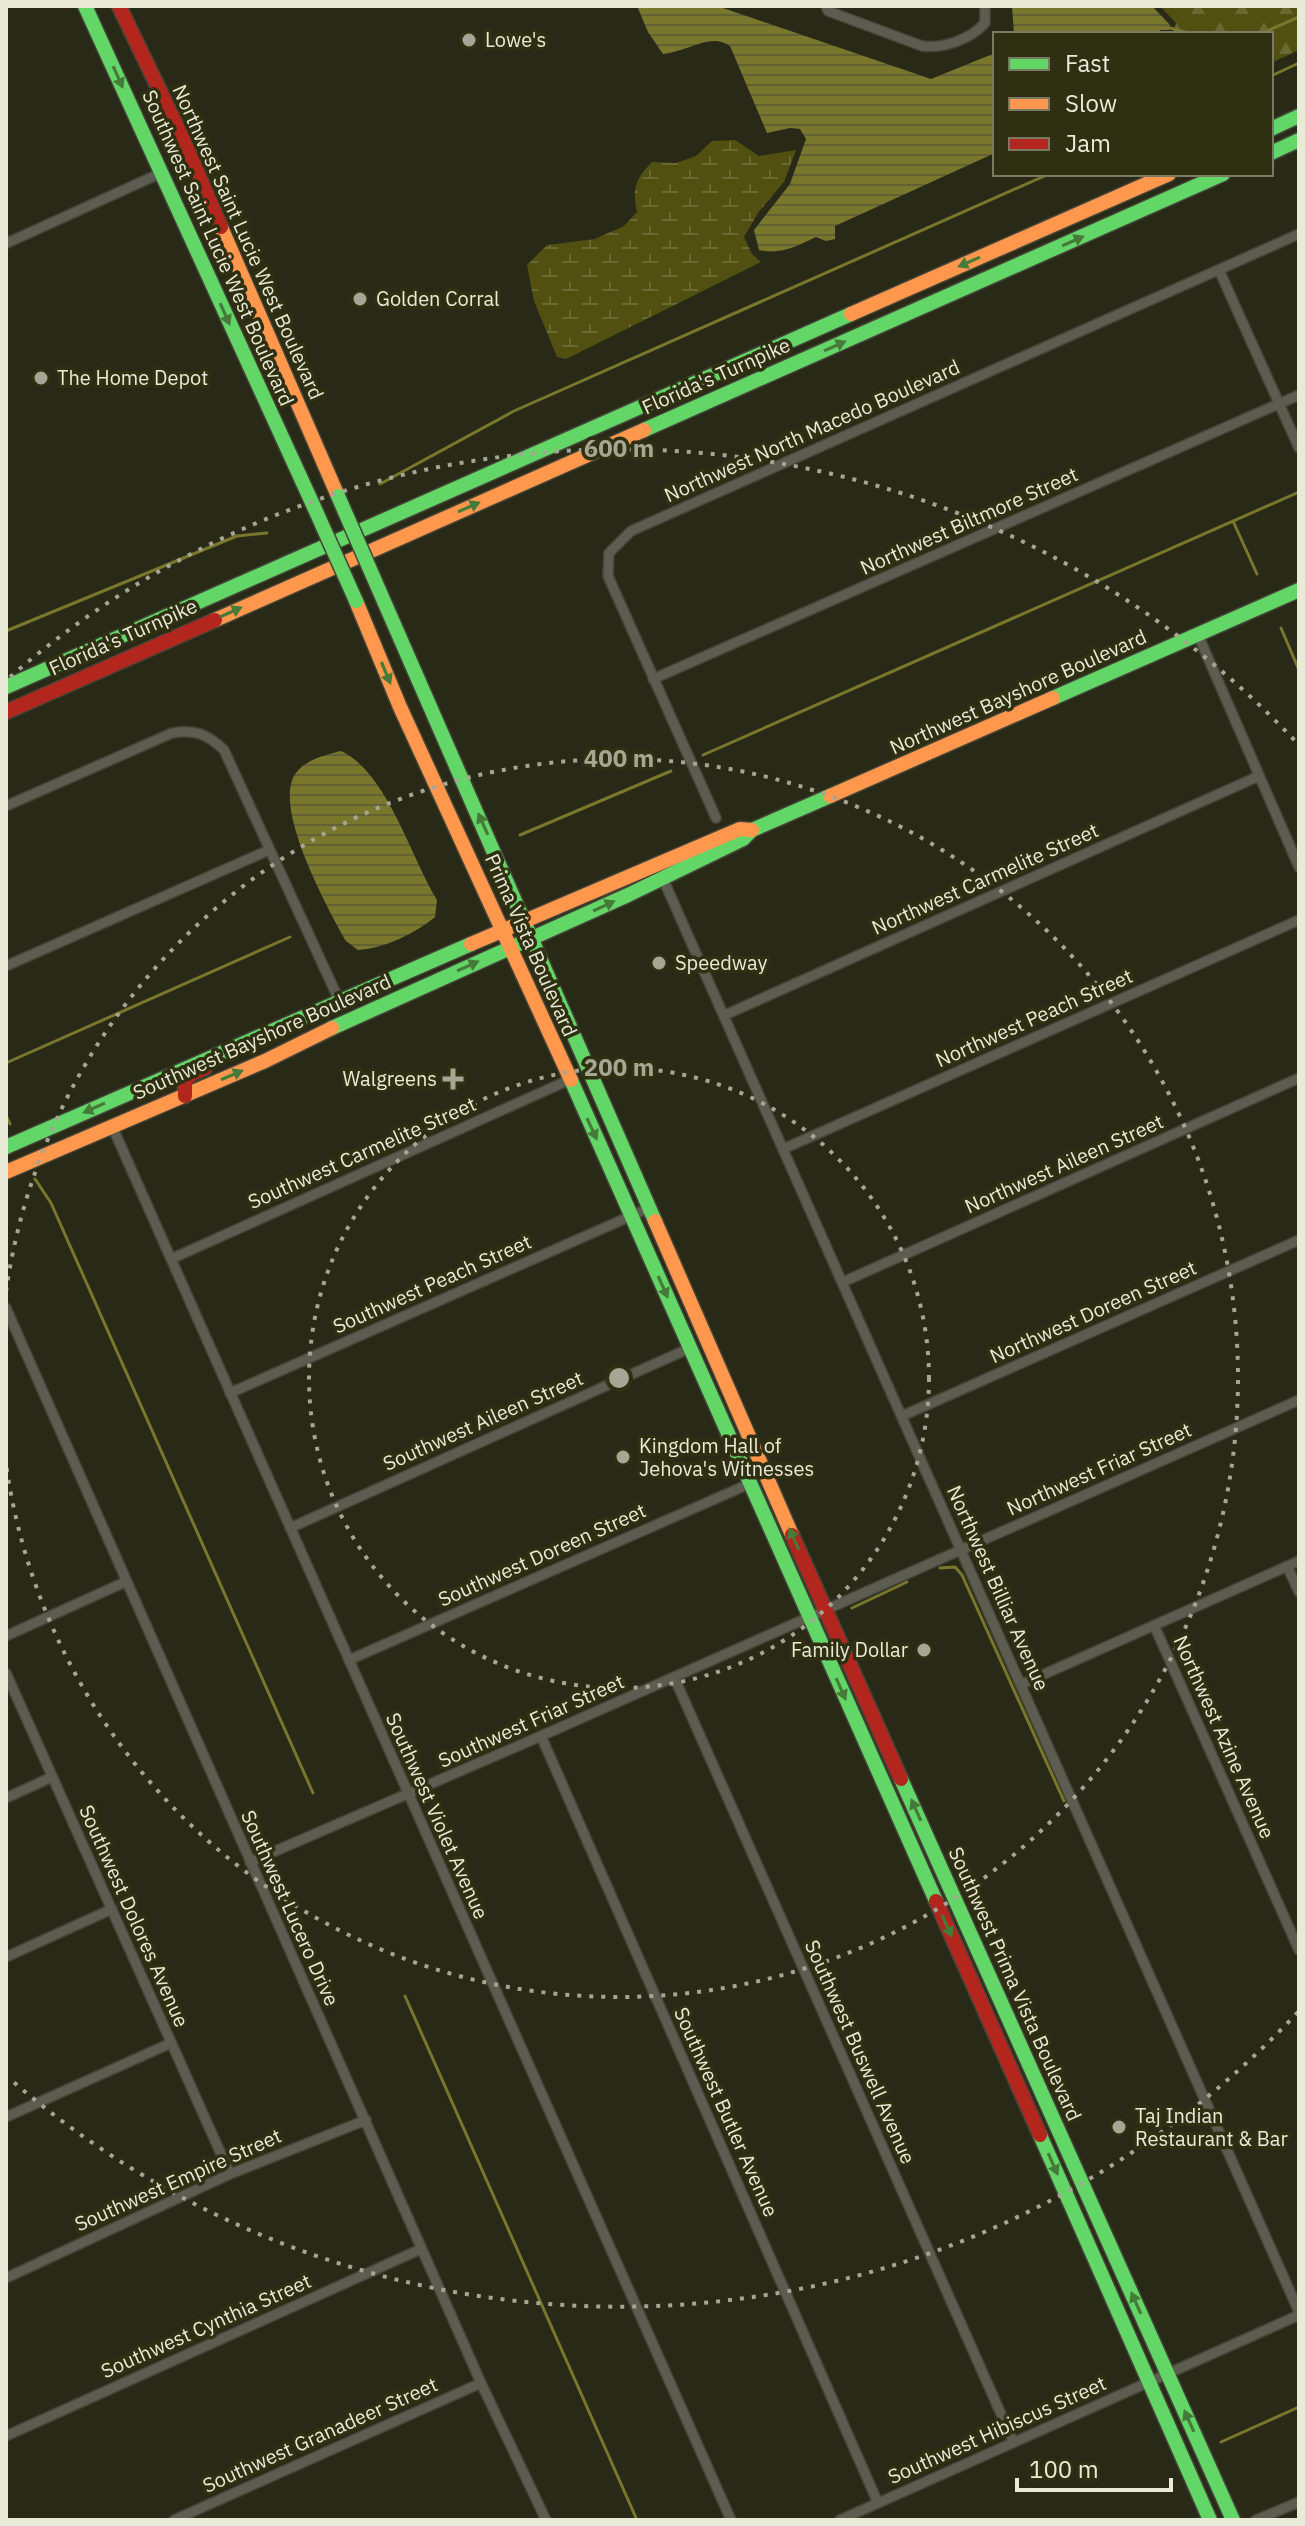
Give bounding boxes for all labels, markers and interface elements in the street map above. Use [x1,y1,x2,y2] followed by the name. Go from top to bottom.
[485,26,546,53] place label: Lowe's
[460,31,478,49] marker: Lowe's
[993,32,1273,176] legend
[1065,47,1110,79] text: Fast
[111,65,125,89] one-way arrow
[167,80,330,403] street label: Northwest Saint Lucie West Boulevard
[136,86,301,410] street label: Southwest Saint Lucie West Boulevard
[1065,87,1117,119] text: Slow
[1065,127,1111,159] text: Jam
[1061,234,1085,247] one-way arrow
[957,255,981,269] one-way arrow
[376,285,500,312] place label: Golden Corral
[351,290,369,308] marker: Golden Corral
[218,302,232,326] one-way arrow
[637,331,794,420] street label: Florida's Turnpike
[823,339,847,352] one-way arrow
[660,353,964,508] street label: Northwest North Macedo Boulevard
[57,364,208,391] place label: The Home Depot
[32,369,50,387] marker: The Home Depot
[584,432,654,464] text: 600 m
[856,460,1082,581] street label: Northwest Biltmore Street
[457,500,481,513] one-way arrow
[44,592,201,681] street label: Florida's Turnpike
[219,605,243,618] one-way arrow
[885,623,1150,761] street label: Northwest Bayshore Boulevard
[379,661,392,685] one-way arrow
[584,742,654,774] text: 400 m
[476,813,489,836] one-way arrow
[867,816,1102,941] street label: Northwest Carmelite Street
[479,849,584,1040] street label: Prima Vista Boulevard
[593,899,616,912] one-way arrow
[675,949,768,976] place label: Speedway
[650,954,668,972] marker: Speedway
[456,959,480,973] one-way arrow
[931,962,1137,1073] street label: Northwest Peach Street
[128,967,395,1106] street label: Southwest Bayshore Boulevard
[584,1051,654,1083] text: 200 m
[342,1065,437,1092] place label: Walgreens
[220,1068,244,1082] one-way arrow
[444,1070,462,1088] marker: Walgreens
[244,1090,480,1215] street label: Southwest Carmelite Street
[83,1101,106,1115] one-way arrow
[960,1108,1167,1220] street label: Northwest Aileen Street
[585,1117,599,1141] one-way arrow
[328,1228,535,1339] street label: Southwest Peach Street
[985,1254,1200,1369] street label: Northwest Doreen Street
[656,1275,669,1298] one-way arrow
[379,1364,587,1477] street label: Southwest Aileen Street
[605,1364,633,1392] centre of rings
[1002,1416,1195,1521] street label: Northwest Friar Street
[639,1432,814,1482] place label: Kingdom Hall of Jehova's Witnesses
[614,1448,632,1466] marker: Kingdom Hall of Jehova's Witnesses
[941,1481,1056,1695] street label: Northwest Billiar Avenue
[434,1496,650,1613] street label: Southwest Doreen Street
[787,1527,801,1550] one-way arrow
[1167,1631,1281,1843] street label: Northwest Azine Avenue
[791,1636,908,1663] place label: Family Dollar
[915,1641,933,1659] marker: Family Dollar
[434,1667,628,1774] street label: Southwest Friar Street
[834,1677,848,1701] one-way arrow
[380,1708,495,1923] street label: Southwest Violet Avenue
[909,1798,922,1821] one-way arrow
[73,1800,196,2031] street label: Southwest Dolores Avenue
[235,1806,346,2010] street label: Southwest Lucero Drive
[943,1842,1088,2125] street label: Southwest Prima Vista Boulevard
[940,1915,954,1938] one-way arrow
[799,1936,922,2168] street label: Southwest Buswell Avenue
[668,2003,785,2221] street label: Southwest Butler Avenue
[1135,2102,1288,2152] place label: Taj Indian Restaurant & Bar
[1110,2118,1128,2136] marker: Taj Indian Restaurant & Bar
[70,2122,285,2237] street label: Southwest Empire Street
[1046,2152,1059,2176] one-way arrow
[96,2267,315,2384] street label: Southwest Cynthia Street
[1129,2291,1143,2314] one-way arrow
[883,2369,1110,2490] street label: Southwest Hibiscus Street
[198,2370,441,2499] street label: Southwest Granadeer Street
[1182,2409,1196,2433] one-way arrow
[1017,2442,1171,2492] scale bar
[1029,2453,1099,2485] text: 100 m

